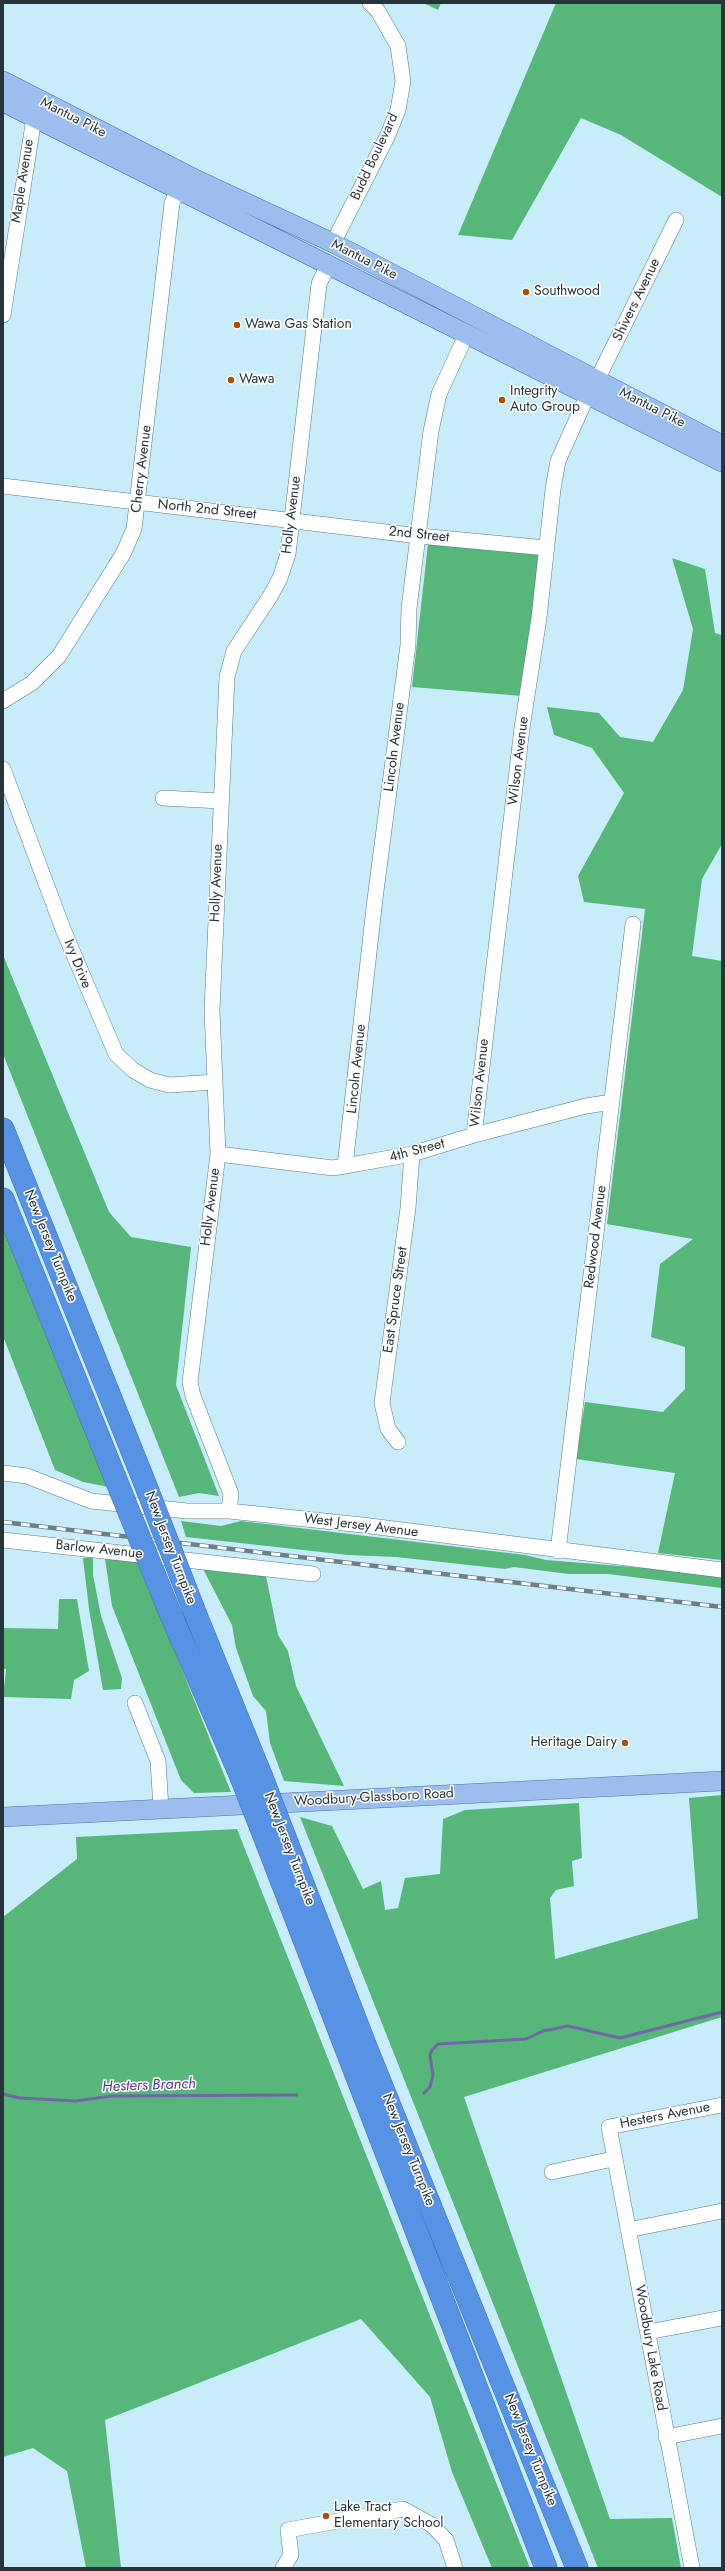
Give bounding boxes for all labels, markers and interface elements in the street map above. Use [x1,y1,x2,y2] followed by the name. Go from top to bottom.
[37,94,109,142] street label: Mantua Pike
[348,111,402,203] street label: Budd Boulevard
[8,138,38,224] street label: Maple Avenue
[328,236,400,284] street label: Mantua Pike
[610,256,664,344] street label: Shivers Avenue
[534,284,600,300] place label: Southwood
[521,287,531,297] marker: Southwood
[245,317,352,333] place label: Wawa Gas Station
[232,320,242,330] marker: Wawa Gas Station
[239,372,274,388] place label: Wawa
[226,375,236,385] marker: Wawa
[510,384,580,416] place label: Integrity Auto Group
[616,384,688,432] street label: Mantua Pike
[497,395,507,405] marker: Integrity Auto Group
[128,424,156,514] street label: Cherry Avenue
[279,475,305,555] street label: Holly Avenue
[157,496,257,524] street label: North 2nd Street
[388,523,450,547] street label: 2nd Street
[381,701,409,793] street label: Lincoln Avenue
[505,716,533,806] street label: Wilson Avenue
[207,844,227,922] street label: Holly Avenue
[60,937,94,991] street label: Ivy Drive
[344,1023,370,1115] street label: Lincoln Avenue
[467,1038,493,1128] street label: Wilson Avenue
[388,1136,446,1166] street label: 4th Street
[198,1167,224,1247] street label: Holly Avenue
[581,1185,611,1289] street label: Redwood Avenue
[20,1187,80,1305] street label: New Jersey Turnpike
[380,1246,412,1354] street label: East Spruce Street
[141,1489,199,1607] street label: New Jersey Turnpike
[303,1511,419,1541] street label: West Jersey Avenue
[55,1537,143,1563] street label: Barlow Avenue
[531,1735,617,1751] place label: Heritage Dairy
[620,1738,630,1748] marker: Heritage Dairy
[294,1785,454,1811] street label: Woodbury-Glassboro Road
[260,1790,318,1908] street label: New Jersey Turnpike
[102,2075,196,2097] water label: Hesters Branch
[378,2091,438,2209] street label: New Jersey Turnpike
[618,2099,712,2133] street label: Hesters Avenue
[631,2284,669,2412] street label: Woodbury Lake Road
[500,2391,560,2509] street label: New Jersey Turnpike
[334,2500,444,2532] place label: Lake Tract Elementary School
[321,2511,331,2521] marker: Lake Tract Elementary School

